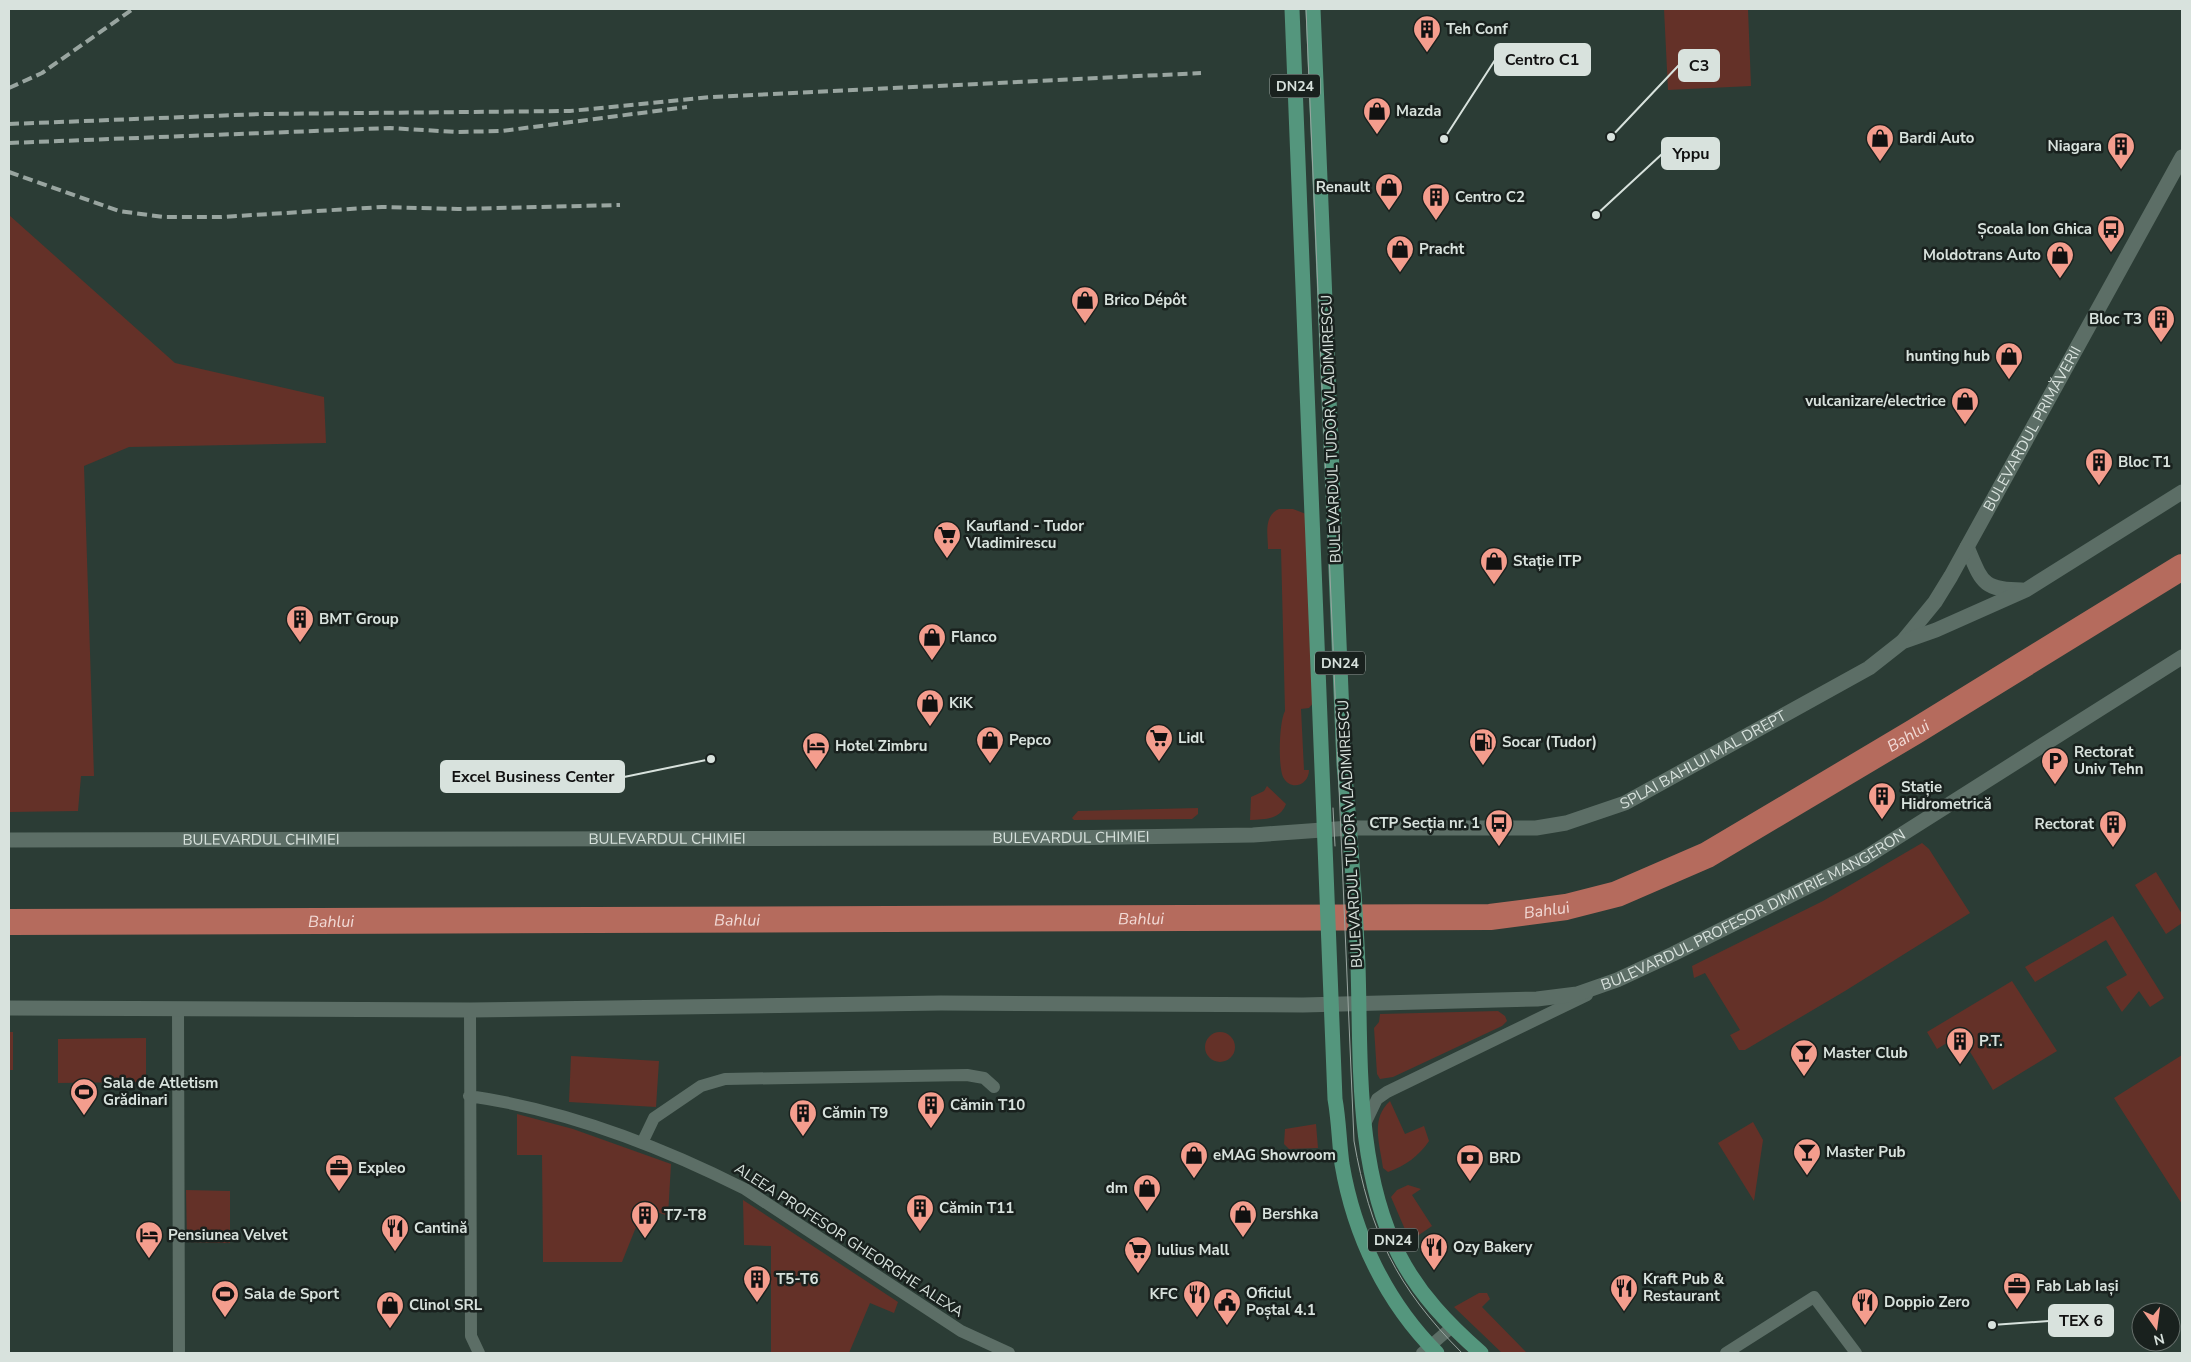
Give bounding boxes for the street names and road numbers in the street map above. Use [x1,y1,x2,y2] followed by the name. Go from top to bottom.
[1270,74,1320,98] road number: DN24
[1316,294,1346,564] street label: BULEVARDUL TUDOR VLADIMIRESCU
[1979,343,2086,515] street label: BULEVARDUL PRIMĂVERII
[1315,651,1365,674] road number: DN24
[1333,699,1367,969] street label: BULEVARDUL TUDOR VLADIMIRESCU
[1617,706,1790,814] street label: SPLAI BAHLUI MAL DREPT
[1598,825,1909,995] street label: BULEVARDUL PROFESOR DIMITRIE MANGERON
[992,827,1150,848] street label: BULEVARDUL CHIMIEI
[182,829,340,850] street label: BULEVARDUL CHIMIEI
[588,829,746,849] street label: BULEVARDUL CHIMIEI
[731,1158,967,1322] street label: ALEEA PROFESOR GHEORGHE ALEXA
[1368,1228,1418,1252] road number: DN24

